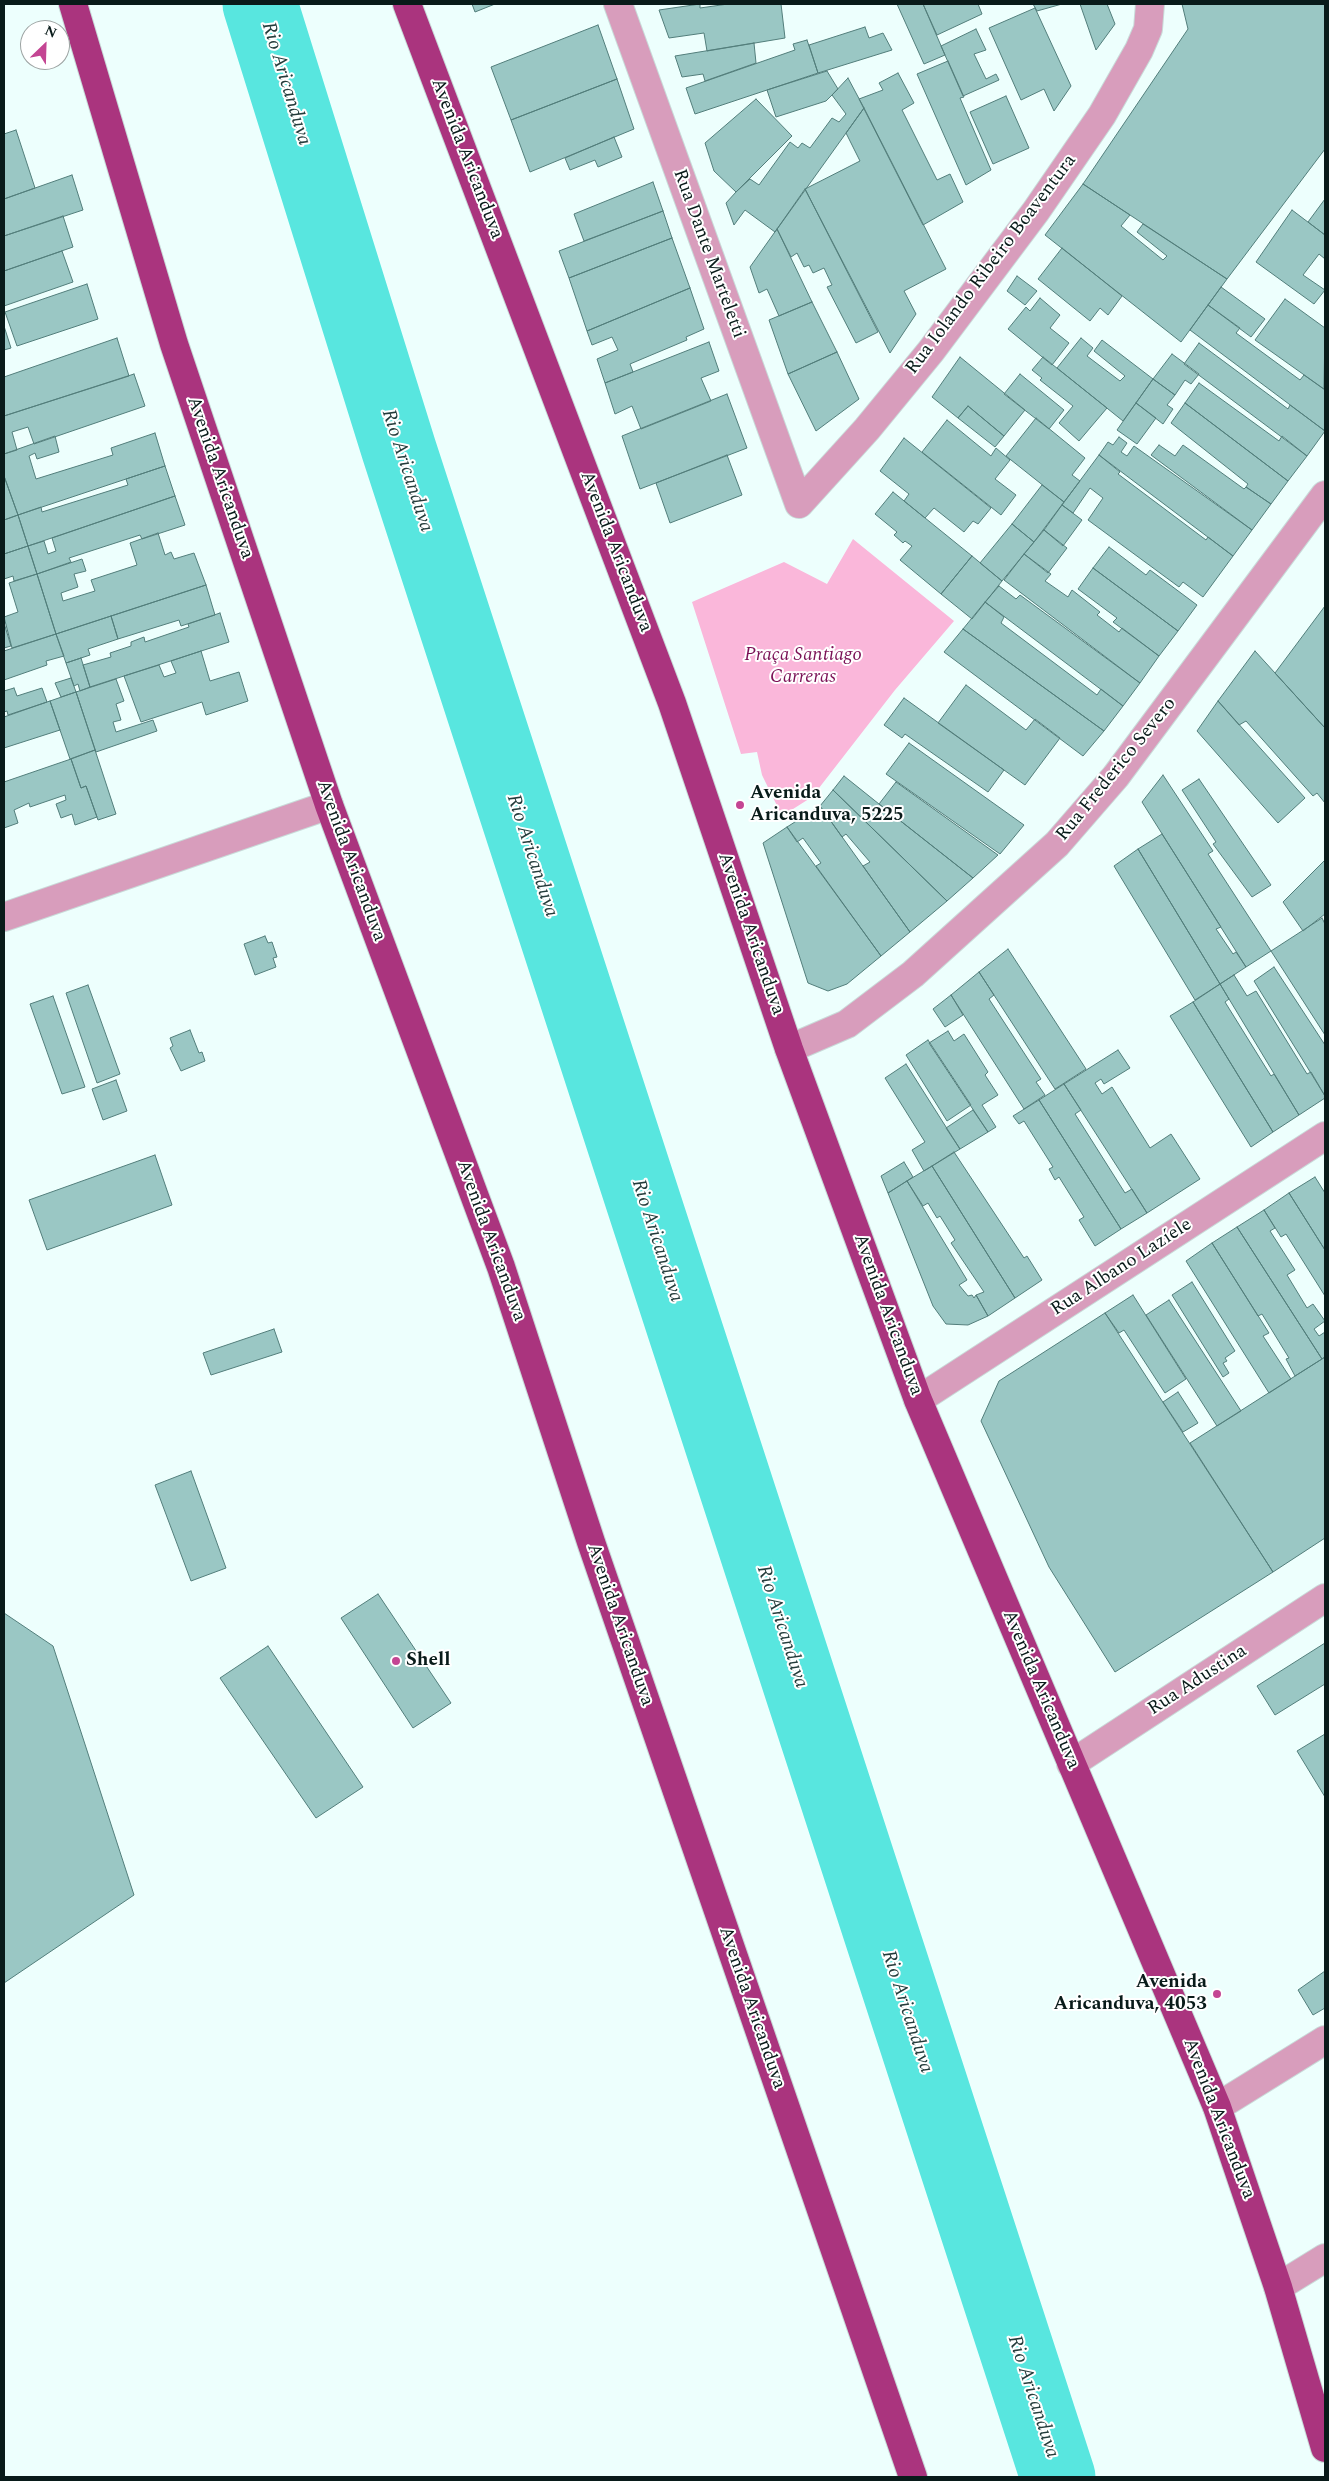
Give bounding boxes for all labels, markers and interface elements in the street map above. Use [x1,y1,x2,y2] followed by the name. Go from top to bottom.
[255,19,315,149] water label: Rio Aricanduva
[20,20,70,70] north arrow
[41,20,60,44] text: N
[425,75,507,243] street label: Avenida Aricanduva
[902,151,1082,379] street label: Rua Iolando Ribeiro Boaventura
[667,166,749,342] street label: Rua Dante Marteletti
[181,394,257,562] street label: Avenida Aricanduva
[375,406,437,536] water label: Rio Aricanduva
[574,468,656,636] street label: Avenida Aricanduva
[744,645,862,689] park label: Praça Santiago Carreras
[1052,694,1182,846] street label: Rua Frederico Severo
[310,777,390,945] street label: Avenida Aricanduva
[750,783,904,827] place label: Avenida Aricanduva, 5225
[500,791,562,921] water label: Rio Aricanduva
[734,799,746,811] marker: Avenida Aricanduva, 5225
[712,850,788,1018] street label: Avenida Aricanduva
[450,1157,530,1325] street label: Avenida Aricanduva
[625,1176,687,1306] water label: Rio Aricanduva
[1047,1214,1197,1322] street label: Rua Albano Lazíele
[847,1231,927,1399] street label: Avenida Aricanduva
[581,1541,657,1709] street label: Avenida Aricanduva
[750,1562,812,1692] water label: Rio Aricanduva
[996,1607,1084,1773] street label: Avenida Aricanduva
[1144,1641,1252,1721] street label: Rua Adustina
[406,1650,450,1672] place label: Shell
[390,1655,402,1667] marker: Shell
[713,1924,789,2092] street label: Avenida Aricanduva
[875,1947,937,2077] water label: Rio Aricanduva
[1053,1972,1207,2016] place label: Avenida Aricanduva, 4053
[1211,1988,1223,2000] marker: Avenida Aricanduva, 4053
[1177,2035,1259,2203] street label: Avenida Aricanduva
[1001,2332,1063,2462] water label: Rio Aricanduva

